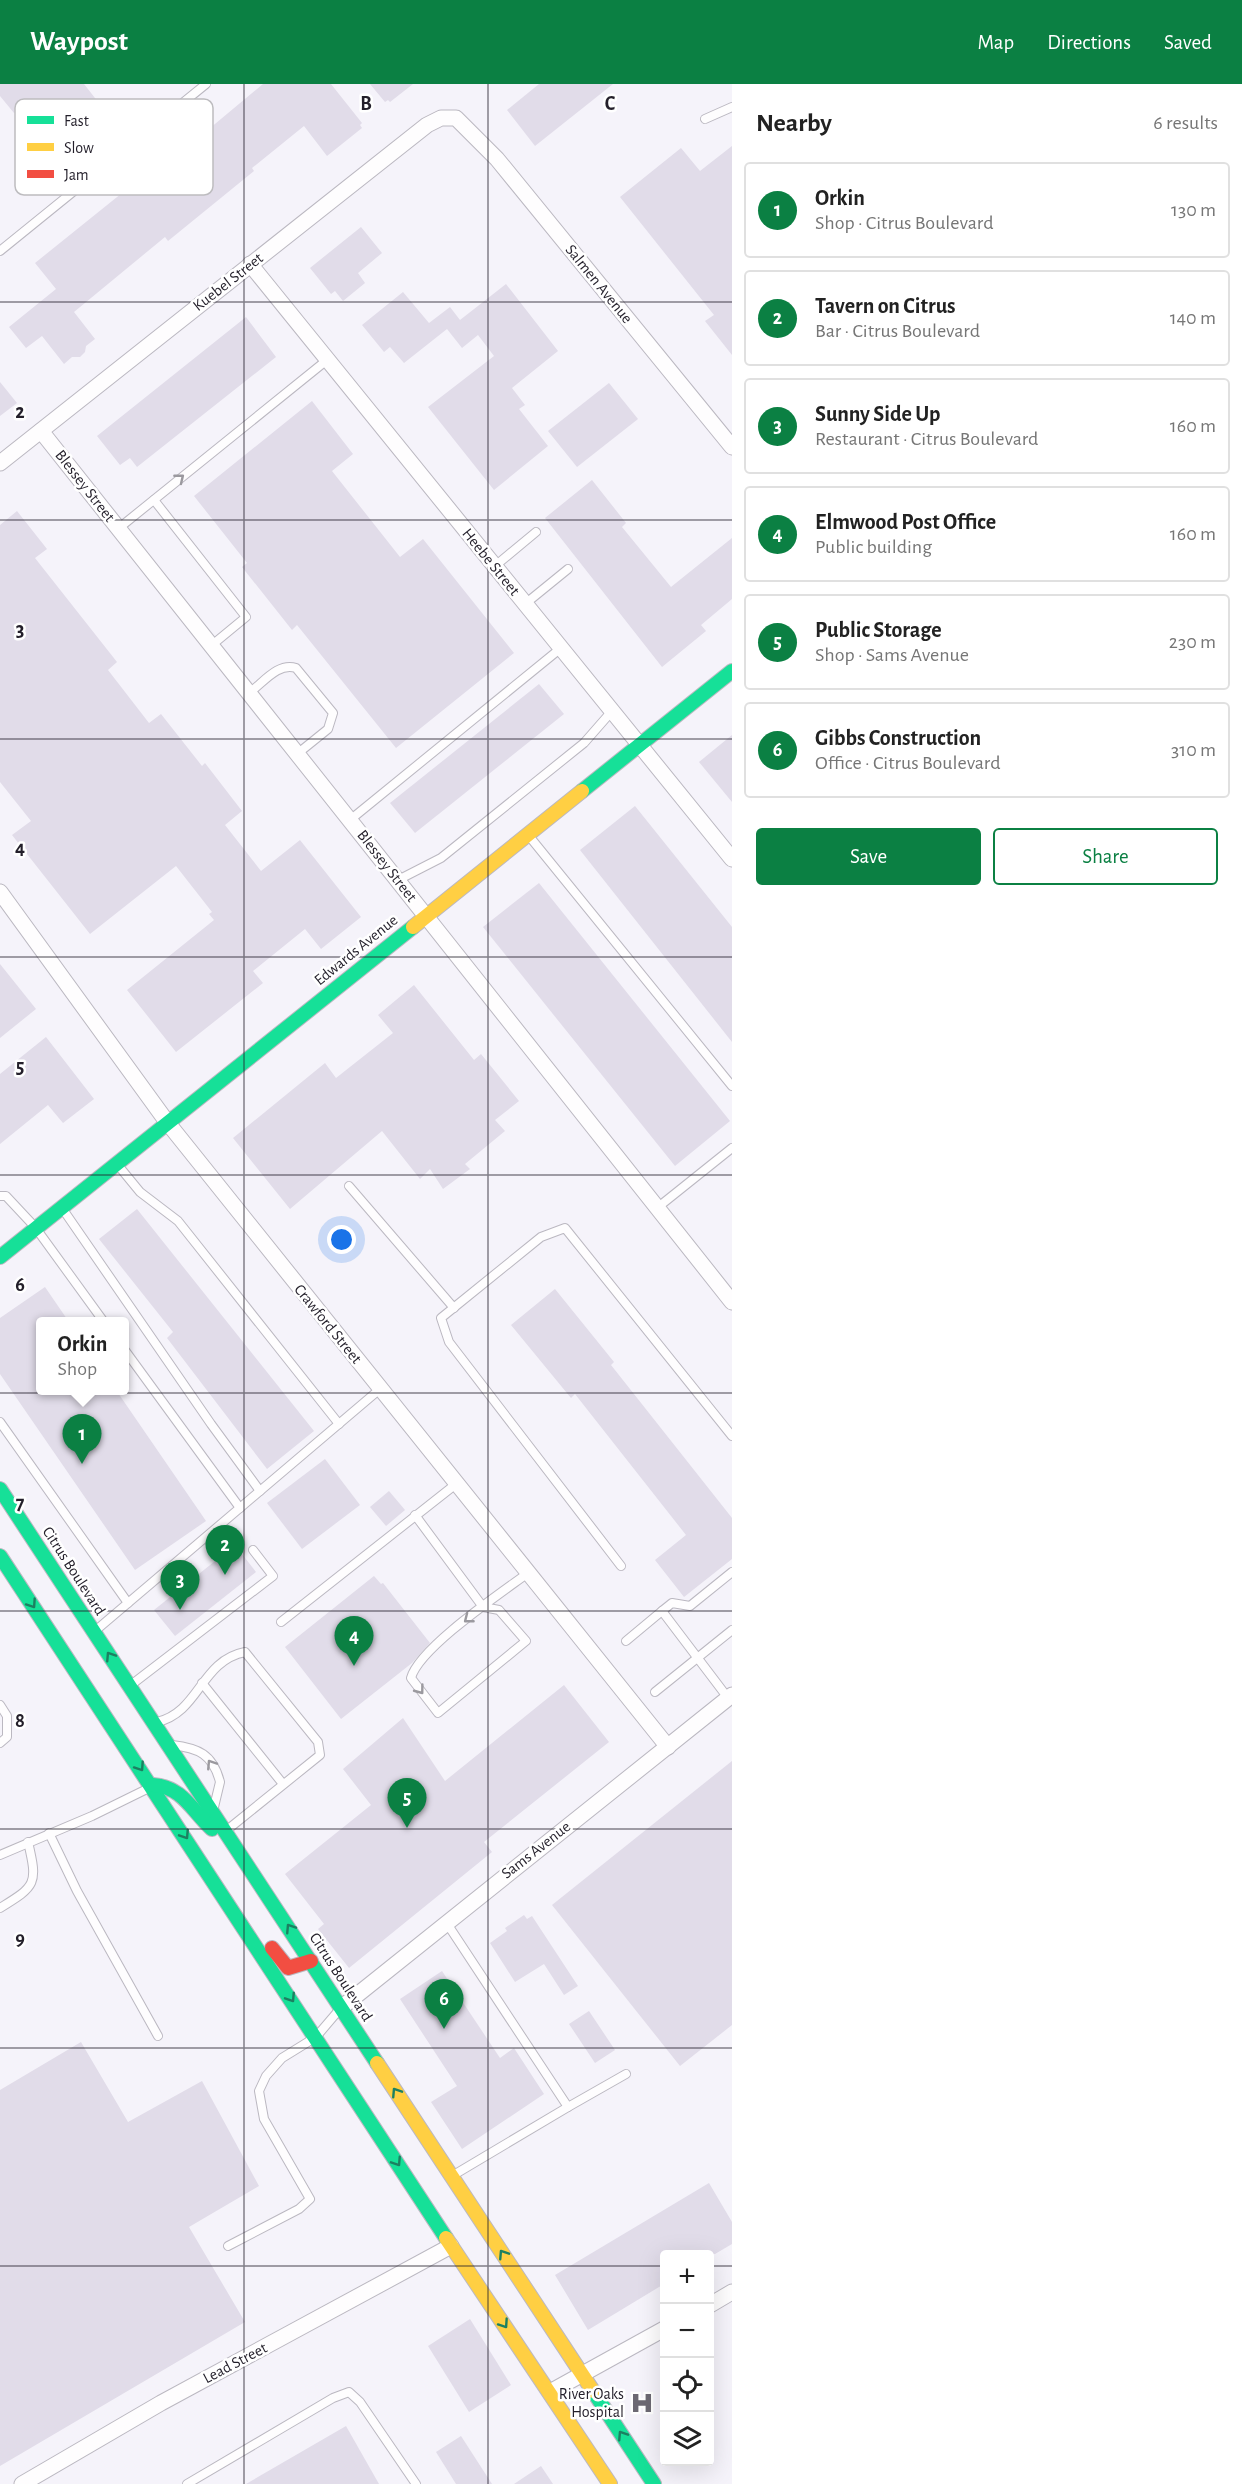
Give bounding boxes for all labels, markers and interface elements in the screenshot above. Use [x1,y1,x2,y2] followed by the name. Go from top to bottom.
[30,28,128,56] text: Waypost
[978,32,1014,53] text: Map
[1047,32,1131,53] text: Directions
[1164,32,1212,53] text: Saved
[360,94,372,114] text: B
[605,94,616,114] text: C
[15,99,213,195] legend
[756,110,832,136] text: Nearby
[64,113,89,129] text: Fast
[1153,113,1218,133] text: 6 results
[64,140,94,156] text: Slow
[64,167,89,183] text: Jam
[815,187,865,209] text: Orkin
[774,200,781,220] text: 1
[1171,200,1216,220] text: 130 m
[815,213,994,233] text: Shop · Citrus Boulevard
[562,242,636,326] street label: Salmen Avenue
[190,250,266,314] street label: Kuebel Street
[815,295,956,317] text: Tavern on Citrus
[773,308,782,328] text: 2
[1170,308,1216,328] text: 140 m
[815,321,980,341] text: Bar · Citrus Boulevard
[15,402,25,422] text: 2
[815,403,940,425] text: Sunny Side Up
[773,416,782,436] text: 3
[1170,416,1216,436] text: 160 m
[815,429,1038,449] text: Restaurant · Citrus Boulevard
[51,447,118,526] street label: Blessey Street
[174,475,185,486] one-way arrow
[815,511,996,533] text: Elmwood Post Office
[772,524,783,544] text: 4
[1170,524,1216,544] text: 160 m
[459,525,523,599] street label: Heebe Street
[815,537,932,557] text: Public building
[815,619,942,641] text: Public Storage
[16,620,24,640] text: 3
[773,632,782,652] text: 5
[1169,632,1216,652] text: 230 m
[815,645,969,665] text: Shop · Sams Avenue
[815,727,981,749] text: Gibbs Construction
[773,740,782,760] text: 6
[1171,740,1216,760] text: 310 m
[815,753,1001,773] text: Office · Citrus Boulevard
[353,827,420,906] street label: Blessey Street
[756,828,981,885] button: Save
[993,828,1218,885] button: Share
[15,838,25,858] text: 4
[311,912,401,988] street label: Edwards Avenue
[16,1057,24,1077] text: 5
[327,1225,356,1254] your location
[15,1275,25,1295] text: 6
[291,1281,365,1367] street label: Crawford Street
[36,1317,129,1395] popup
[58,1333,107,1355] text: Orkin
[58,1359,97,1379] text: Shop
[62,1414,101,1464] pin: 1
[16,1493,25,1513] text: 7
[39,1524,109,1618] street label: Citrus Boulevard
[206,1526,244,1575] pin: 2
[160,1560,200,1610] pin: 3
[25,1598,36,1609] one-way arrow
[463,1612,474,1623] one-way arrow
[334,1616,374,1666] pin: 4
[106,1652,117,1663] one-way arrow
[413,1683,424,1694] one-way arrow
[15,1711,25,1731] text: 8
[133,1760,144,1771] one-way arrow
[207,1760,219,1770] one-way arrow
[388,1778,426,1828] pin: 5
[499,1818,573,1882] street label: Sams Avenue
[177,1828,188,1839] one-way arrow
[286,1924,297,1935] one-way arrow
[15,1929,25,1949] text: 9
[306,1930,376,2024] street label: Citrus Boulevard
[424,1980,464,2029] pin: 6
[283,1992,295,2002] one-way arrow
[392,2088,403,2099] one-way arrow
[390,2155,401,2166] one-way arrow
[500,2250,511,2261] one-way arrow
[660,2250,714,2466] map controls
[660,2250,714,2304] button: +
[660,2304,714,2358] button: −
[497,2318,508,2329] one-way arrow
[200,2340,270,2386] street label: Lead Street
[660,2358,714,2412] button: locate
[559,2386,624,2420] place label: River Oaks Hospital
[629,2390,655,2416] hospital icon: River Oaks Hospital
[660,2412,714,2466] button: layers
[618,2431,629,2442] one-way arrow

